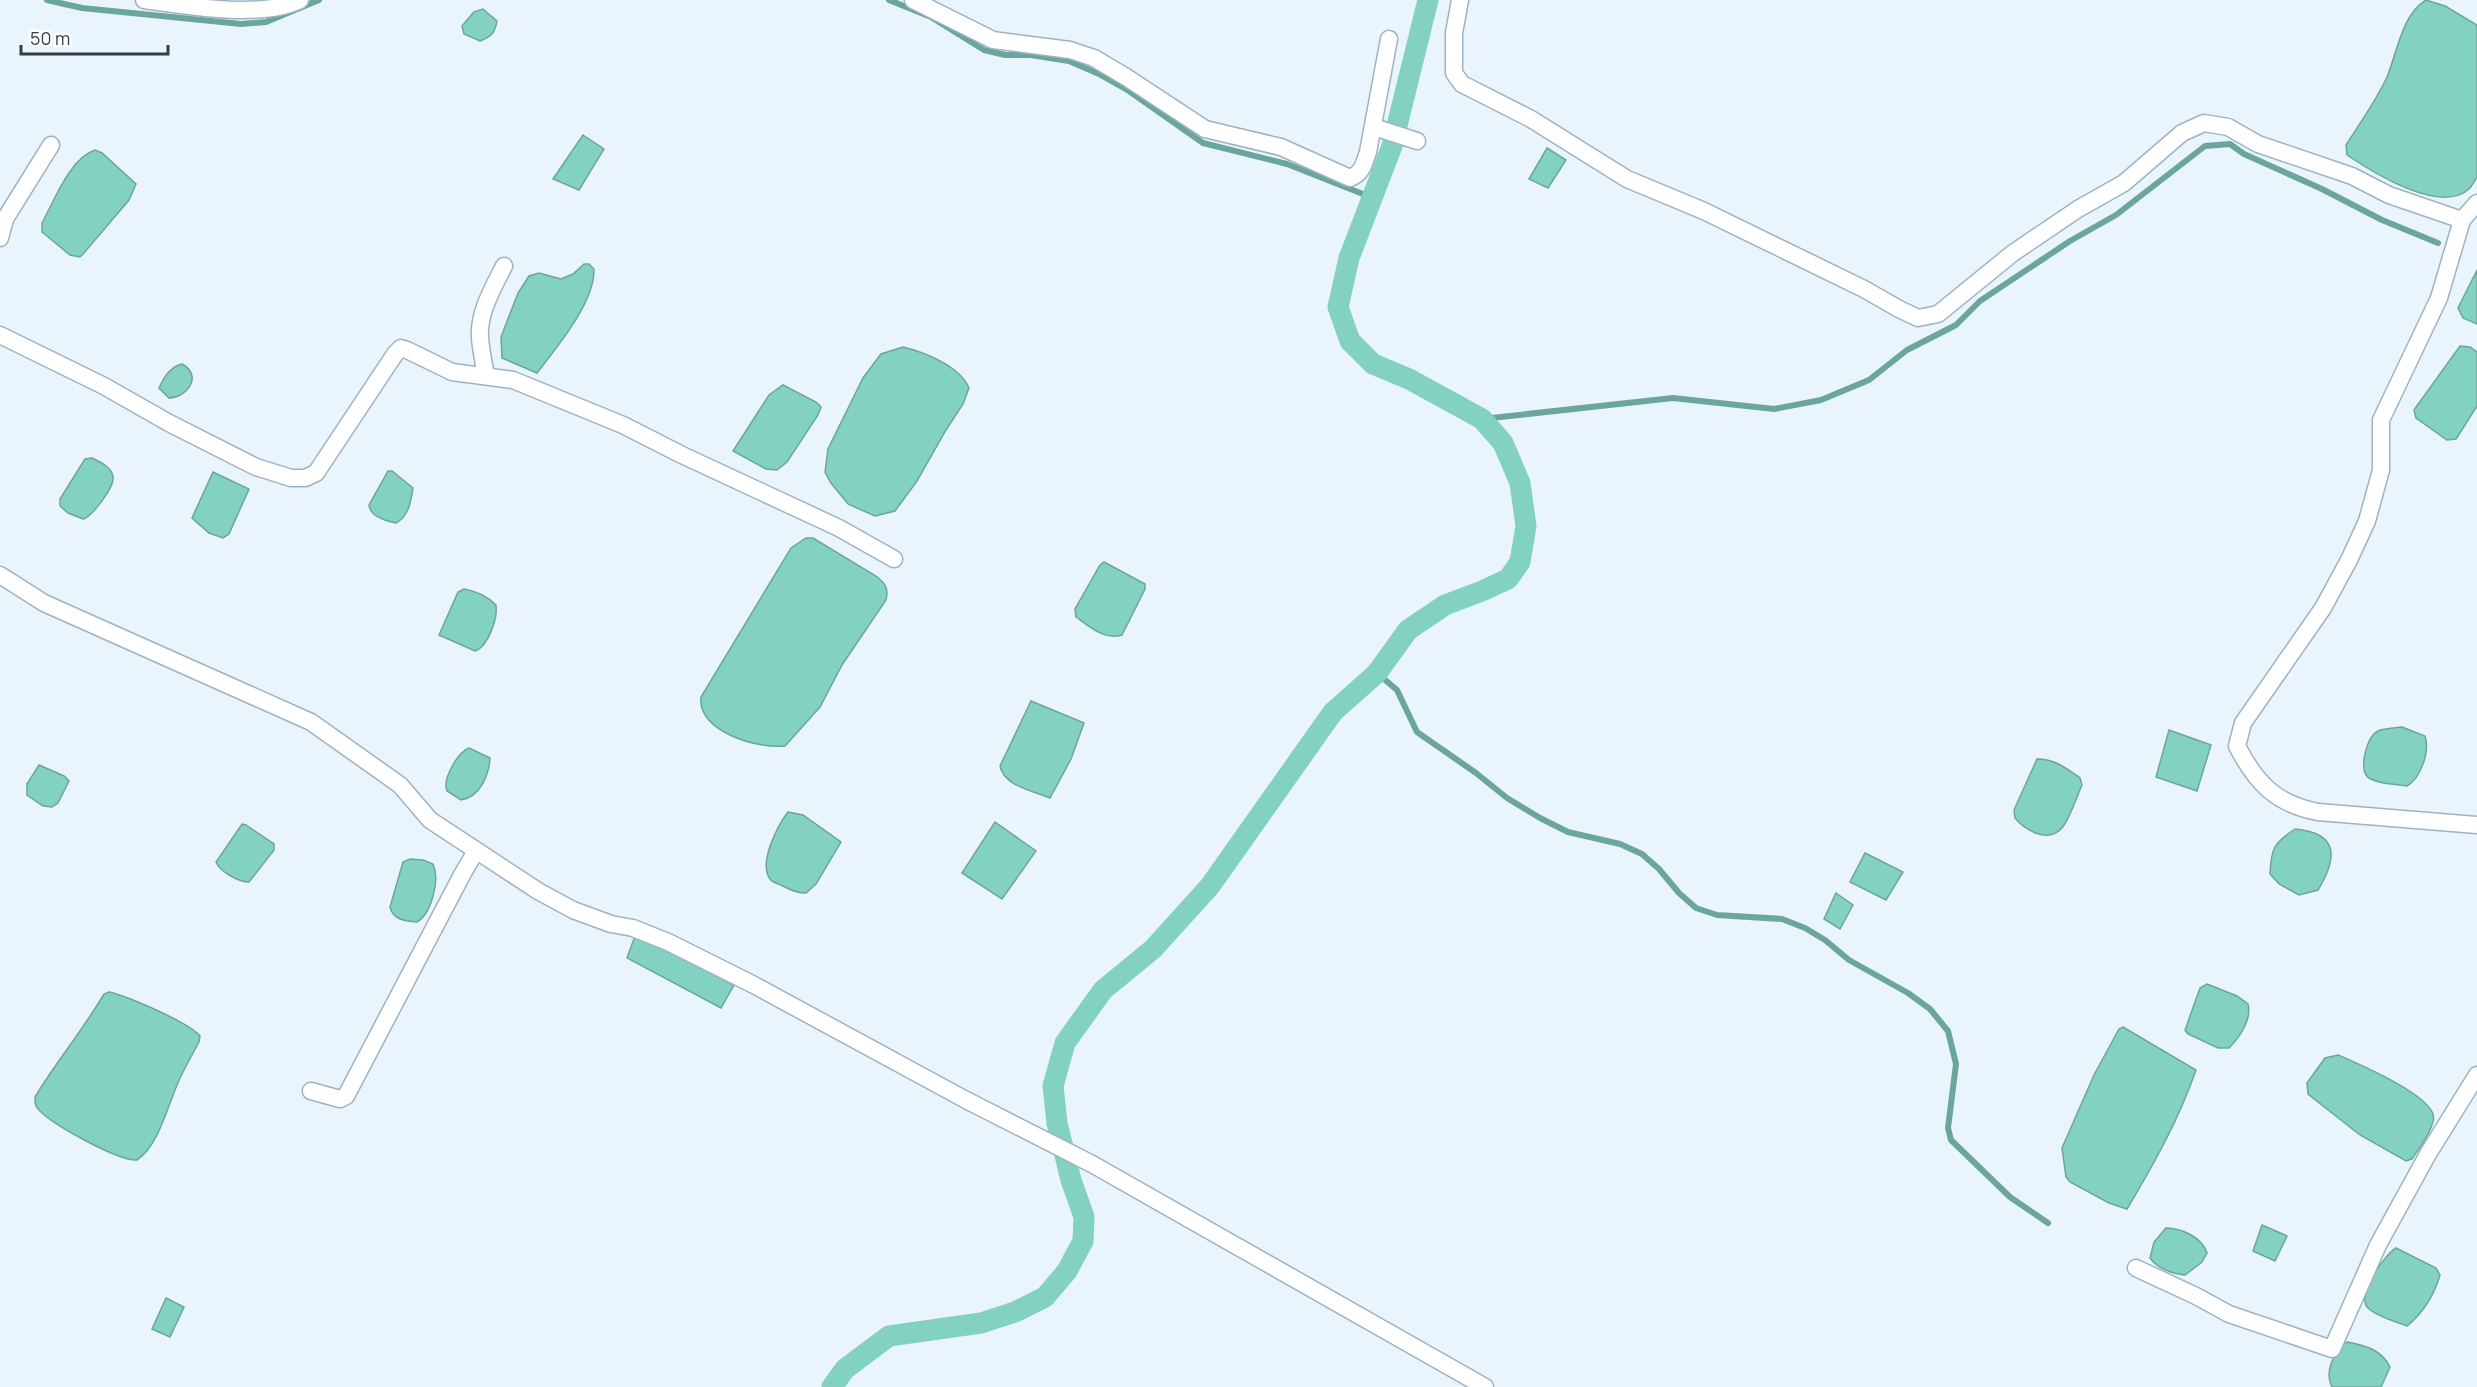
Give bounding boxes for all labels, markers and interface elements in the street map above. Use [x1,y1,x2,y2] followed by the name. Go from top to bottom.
[21,18,168,56] scale bar
[30,26,70,50] text: 50 m

